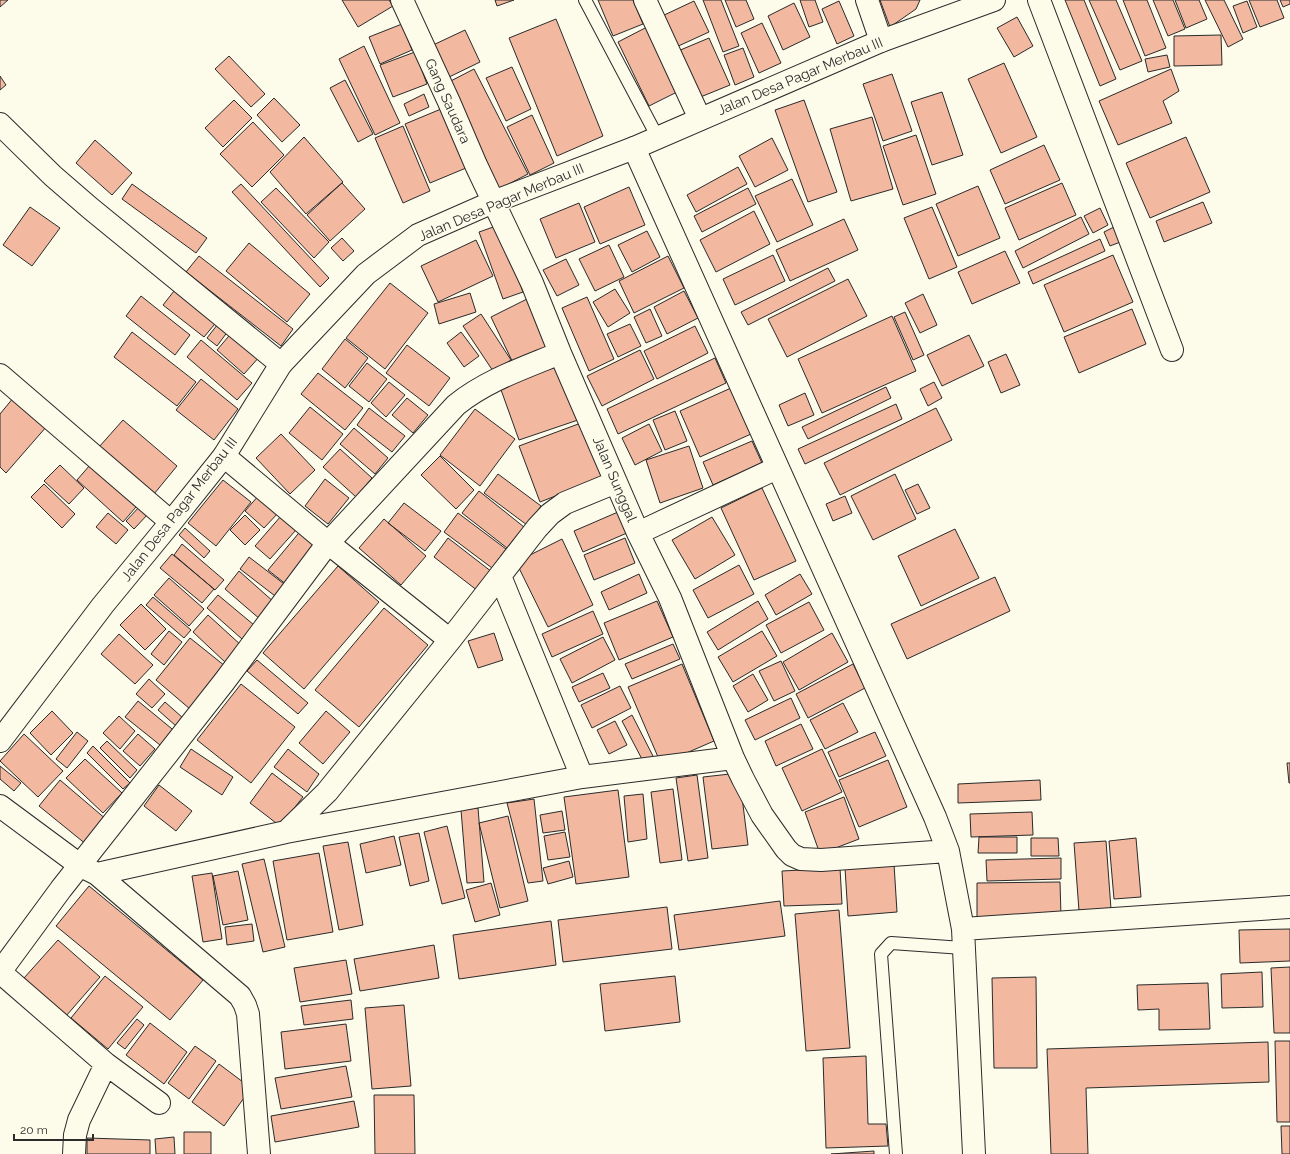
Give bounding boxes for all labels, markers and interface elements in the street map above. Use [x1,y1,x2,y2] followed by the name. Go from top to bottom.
[715,34,885,118] street label: Jalan Desa Pagar Merbau III
[422,56,474,146] street label: Gang Saudara
[416,160,586,244] street label: Jalan Desa Pagar Merbau III
[118,434,240,584] street label: Jalan Desa Pagar Merbau III
[590,434,640,524] street label: Jalan Sunggal
[14,1116,93,1142] scale bar
[20,1123,48,1137] text: 20 m

